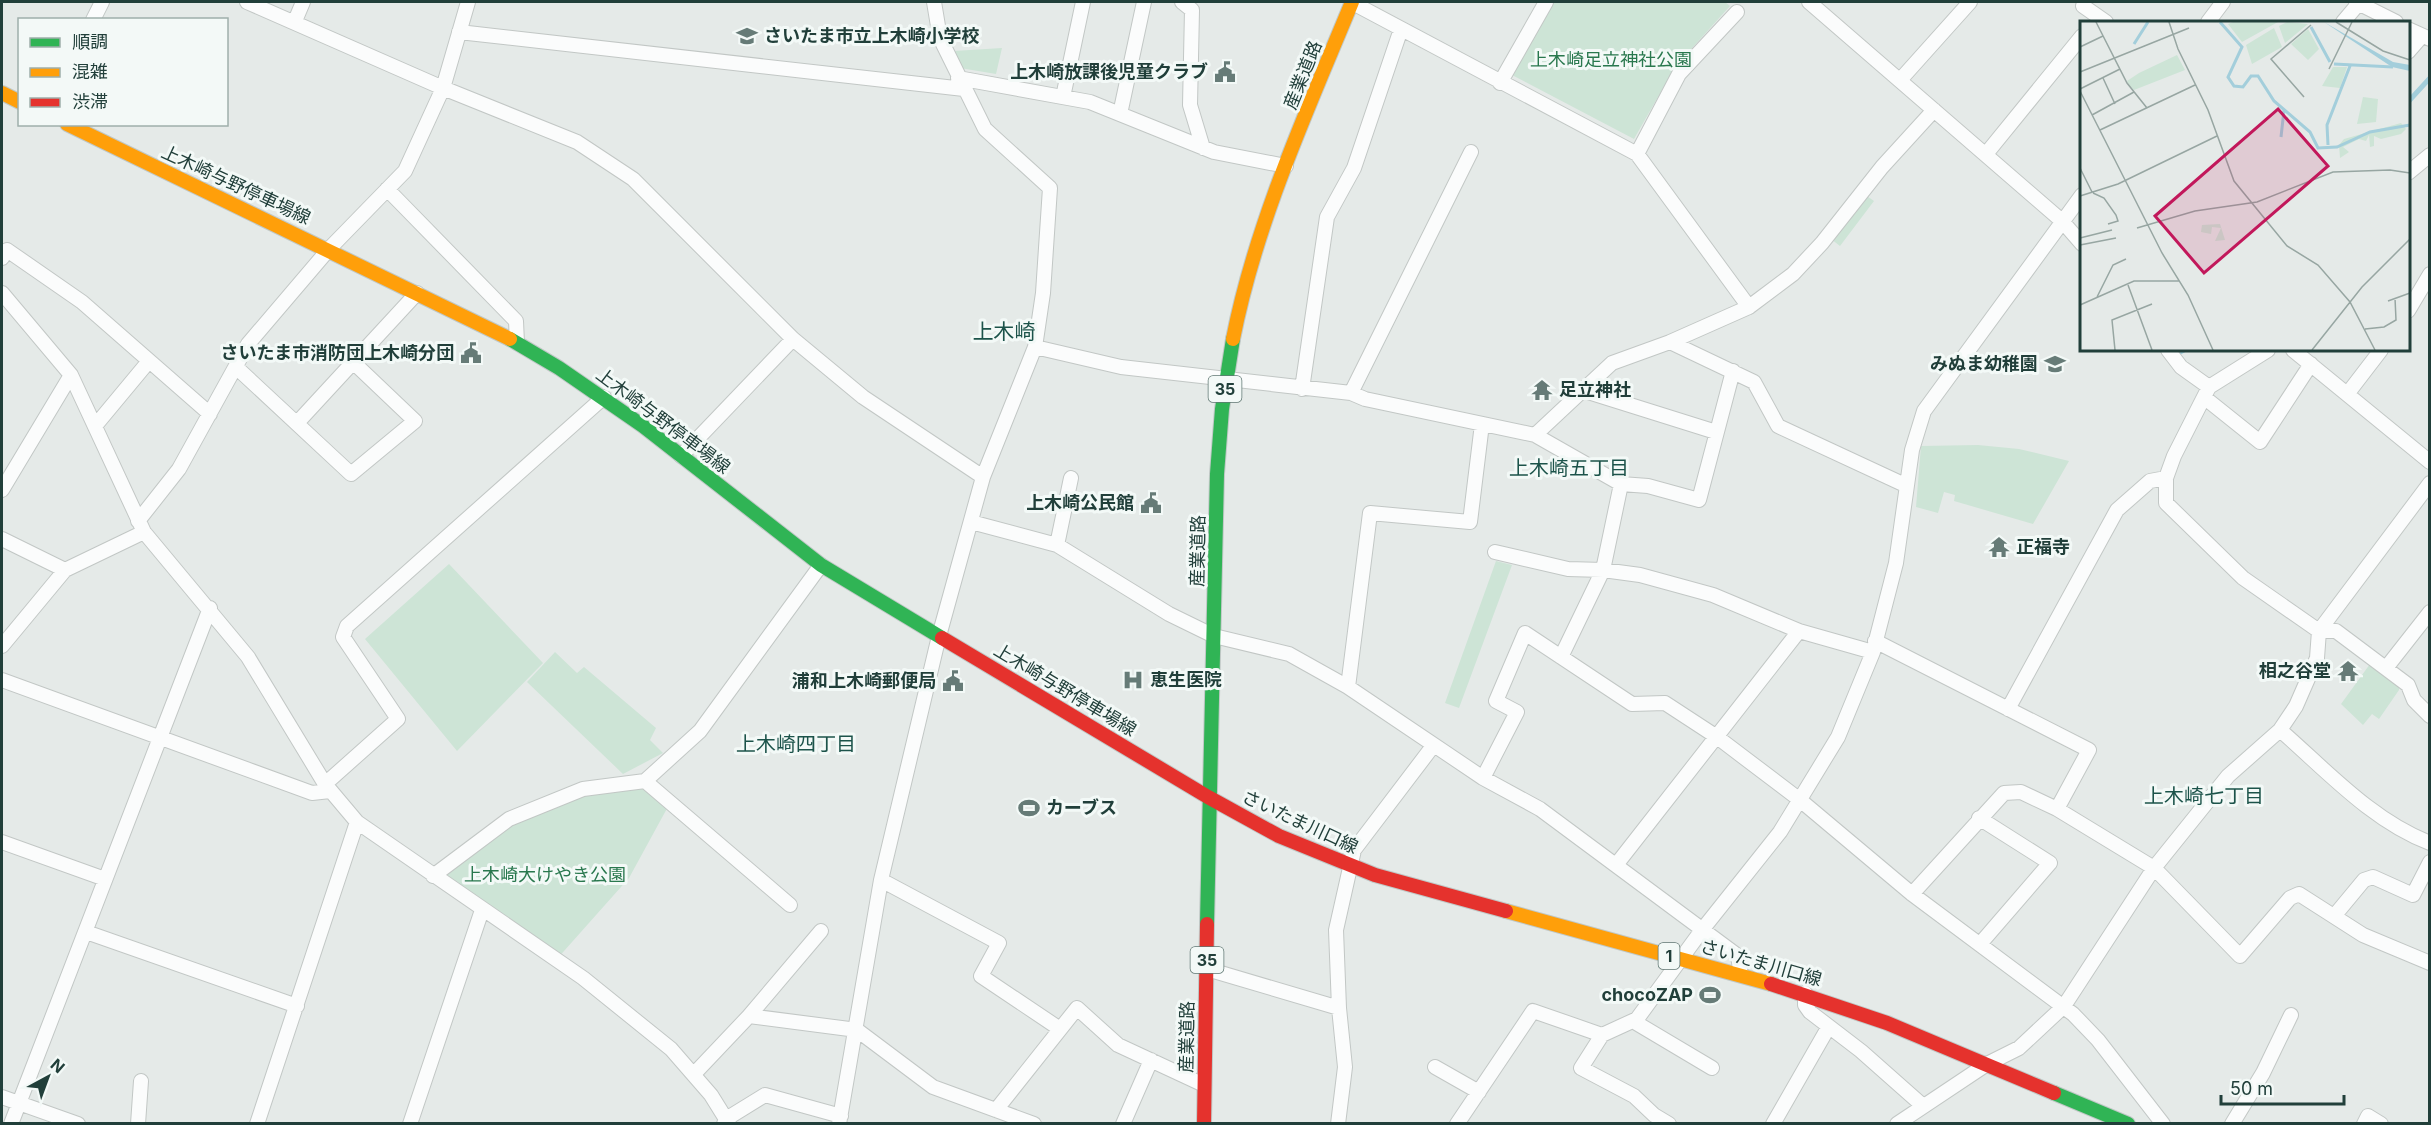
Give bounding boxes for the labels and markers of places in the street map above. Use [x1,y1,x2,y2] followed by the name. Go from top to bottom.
[735,24,759,48] school or university icon: さいたま市立上木崎小学校
[764,25,979,46] place label: さいたま市立上木崎小学校
[1213,60,1237,84] public building icon: 上木崎放課後児童クラブ
[1010,61,1208,82] place label: 上木崎放課後児童クラブ
[459,341,483,365] public building icon: さいたま市消防団上木崎分団
[221,342,454,363] place label: さいたま市消防団上木崎分団
[2043,352,2067,376] school or university icon: みぬま幼稚園
[1930,353,2038,374] place label: みぬま幼稚園
[1530,378,1554,402] temple icon: 足立神社
[1559,379,1631,400] place label: 足立神社
[1139,491,1163,515] public building icon: 上木崎公民館
[1026,492,1134,513] place label: 上木崎公民館
[1987,535,2011,559] temple icon: 正福寺
[2016,536,2070,557] place label: 正福寺
[2336,659,2360,683] temple icon: 相之谷堂
[2259,660,2331,681] place label: 相之谷堂
[1121,668,1145,692] hospital icon: 恵生医院
[941,669,965,693] public building icon: 浦和上木崎郵便局
[1150,669,1222,690] place label: 恵生医院
[792,670,936,691] place label: 浦和上木崎郵便局
[1017,796,1041,820] sports icon: カーブス
[1046,797,1117,818] place label: カーブス
[1698,983,1722,1007] sports icon: chocoZAP
[1601,984,1693,1005] place label: chocoZAP

